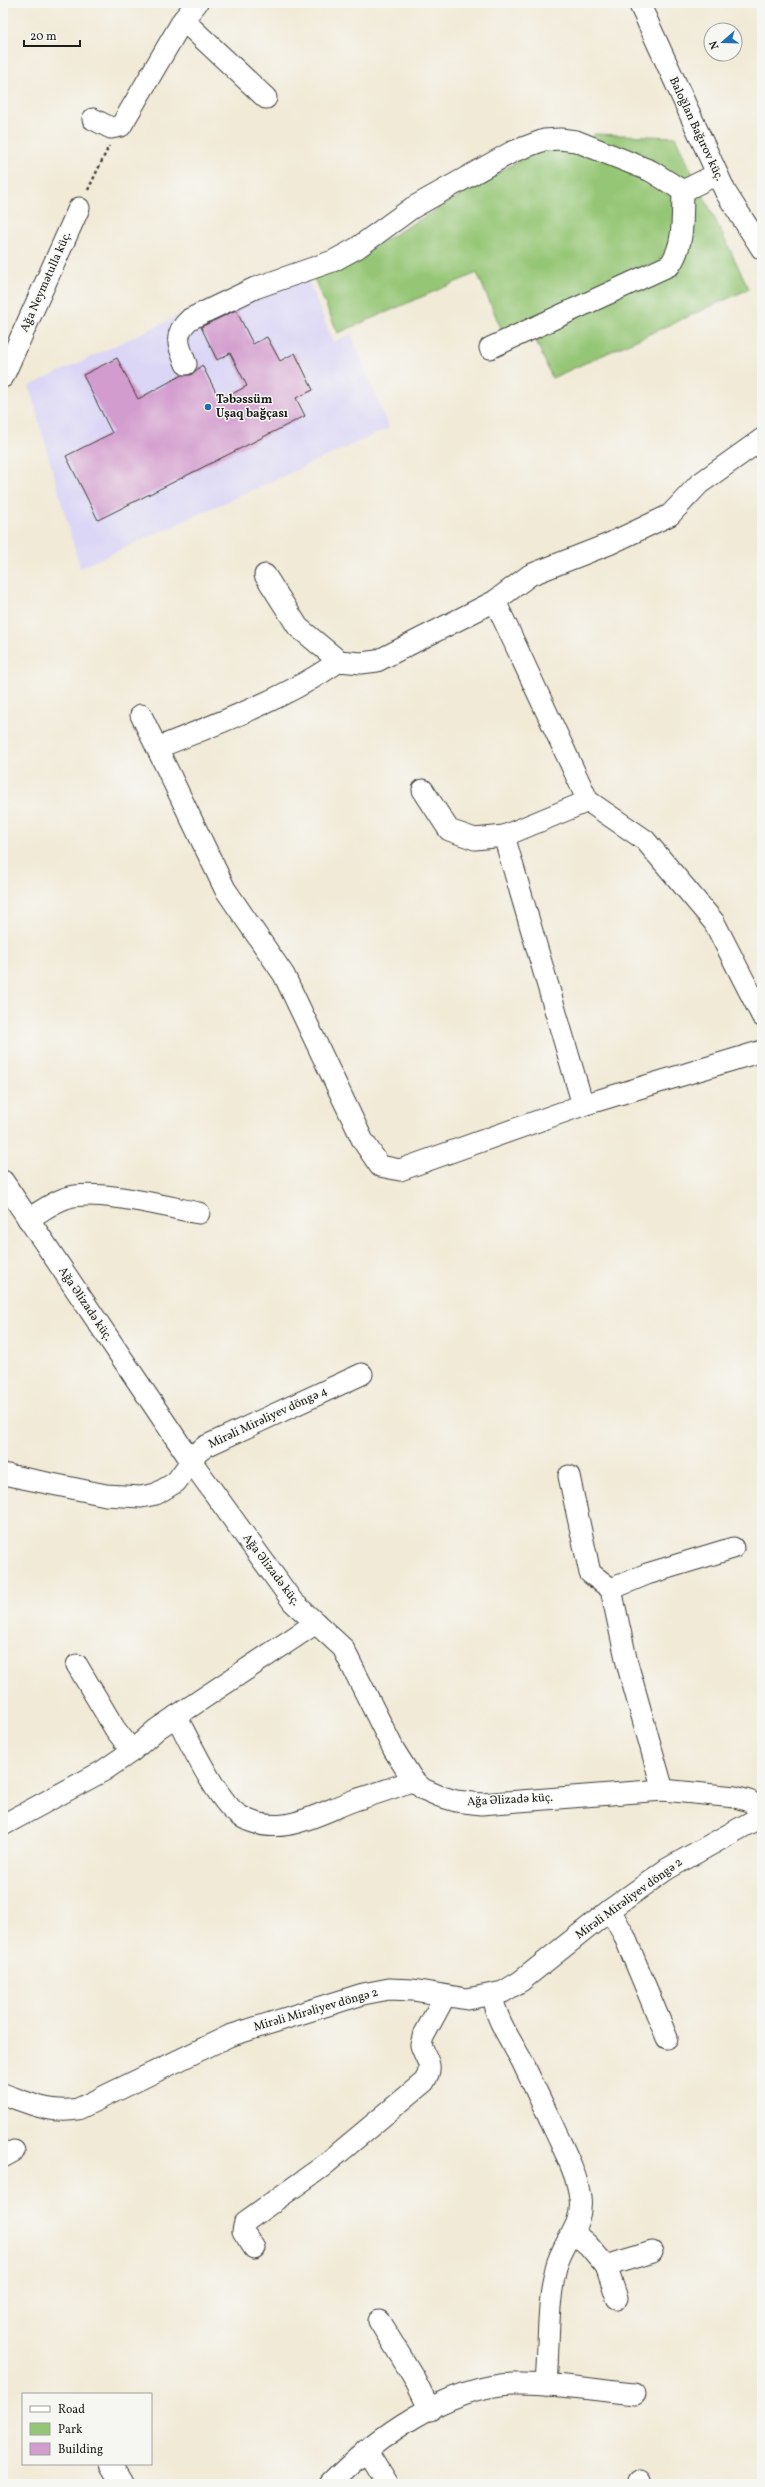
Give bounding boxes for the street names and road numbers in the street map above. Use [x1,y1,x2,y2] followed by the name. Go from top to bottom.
[665,74,727,184] street label: Baloğlan Bağırov küç.
[17,229,75,335] street label: Ağa Neymətulla küç.
[54,1264,116,1344] street label: Ağa Əlizadə küç.
[206,1383,330,1453] street label: Mirəli Mirəliyev döngə 4
[239,1531,303,1609] street label: Ağa Əlizadə küç.
[467,1790,554,1810] street label: Ağa Əlizadə küç.
[572,1855,686,1943] street label: Mirəli Mirəliyev döngə 2
[252,1985,380,2035] street label: Mirəli Mirəliyev döngə 2

